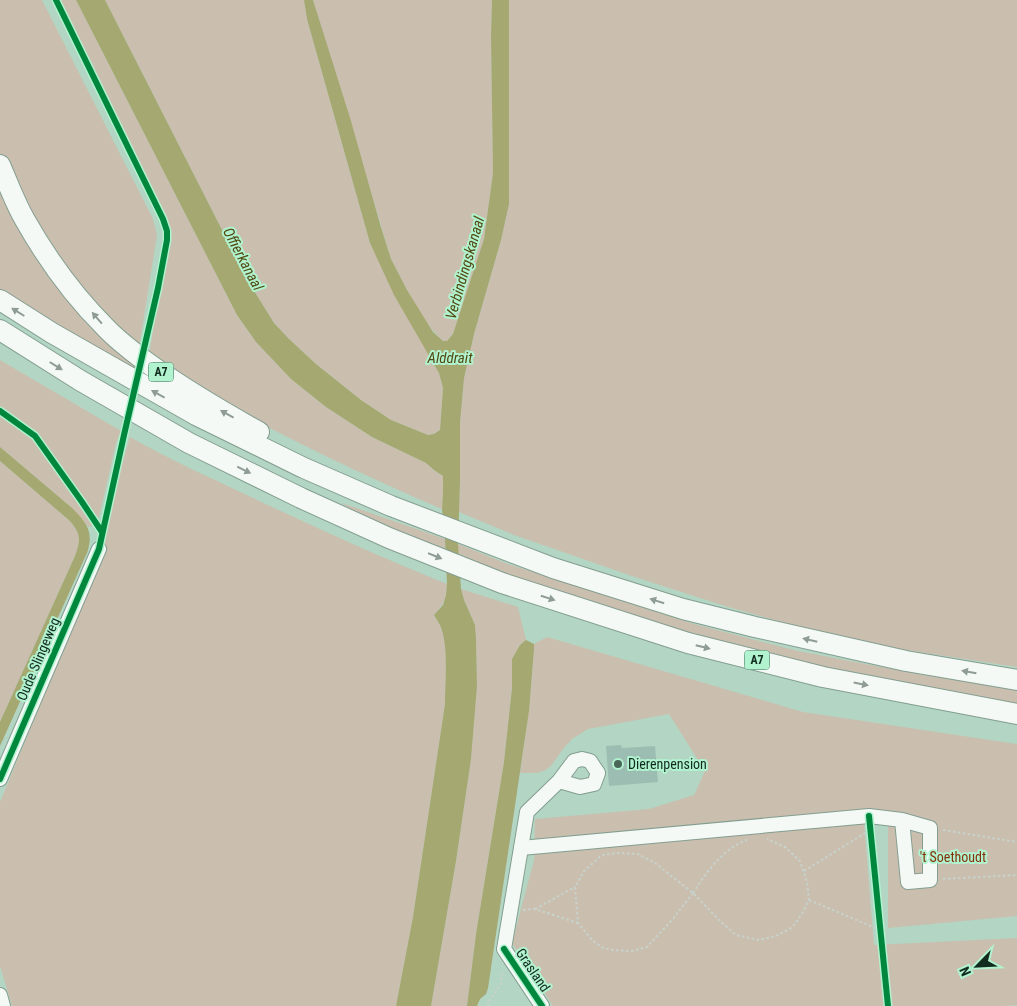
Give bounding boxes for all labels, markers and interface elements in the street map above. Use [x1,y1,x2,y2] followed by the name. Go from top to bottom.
[442,214,488,321] water label: Verbindingskanaal
[219,224,267,294] water label: Offierkanaal
[12,307,25,316] one-way arrow
[91,312,102,325] one-way arrow
[427,349,473,367] water label: Alddrait
[50,361,63,370] one-way arrow
[148,362,174,382] road number: A7
[151,390,166,398] one-way arrow
[219,410,234,418] one-way arrow
[237,466,251,474] one-way arrow
[427,552,442,560] one-way arrow
[541,595,556,602] one-way arrow
[650,596,665,604] one-way arrow
[13,615,63,703] street label: Oude Slingeweg
[802,636,817,644] one-way arrow
[696,643,711,651] one-way arrow
[744,650,770,670] road number: A7
[961,667,977,675] one-way arrow
[854,680,869,688] one-way arrow
[628,756,707,772] place label: Dierenpension
[612,758,624,770] marker: Dierenpension
[920,849,986,865] park label: 't Soethoudt
[952,941,1002,991] north arrow
[513,945,553,995] street label: Grasland
[956,964,974,978] text: N

